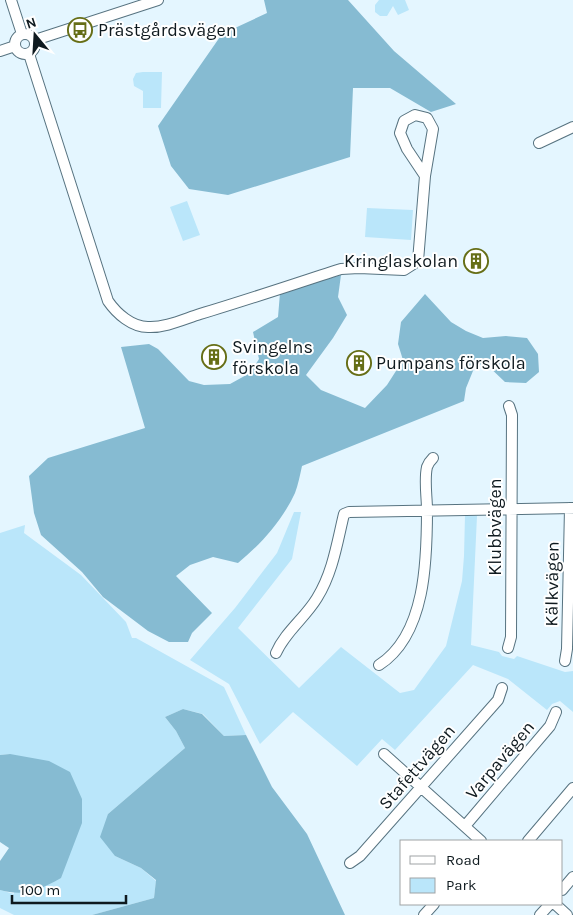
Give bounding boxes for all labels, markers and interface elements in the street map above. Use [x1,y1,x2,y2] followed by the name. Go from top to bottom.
[10,10,60,60] north arrow
[24,13,39,33] text: N
[67,17,93,43] bus stop icon: Prästgårdsvägen
[98,19,237,41] place label: Prästgårdsvägen
[463,248,489,274] building icon: Kringlaskolan
[344,250,458,272] place label: Kringlaskolan
[232,336,313,379] place label: Svingelns förskola
[201,344,227,370] building icon: Svingelns förskola
[346,350,372,376] building icon: Pumpans förskola
[376,352,526,374] place label: Pumpans förskola
[484,478,506,576] street label: Klubbvägen
[540,541,564,627] street label: Kälkvägen
[461,716,539,804] street label: Varpavägen
[374,720,460,814] street label: Stafettvägen
[400,840,563,905] legend
[446,851,481,869] text: Road
[12,872,126,904] scale bar
[446,876,476,894] text: Park
[20,881,60,899] text: 100 m

